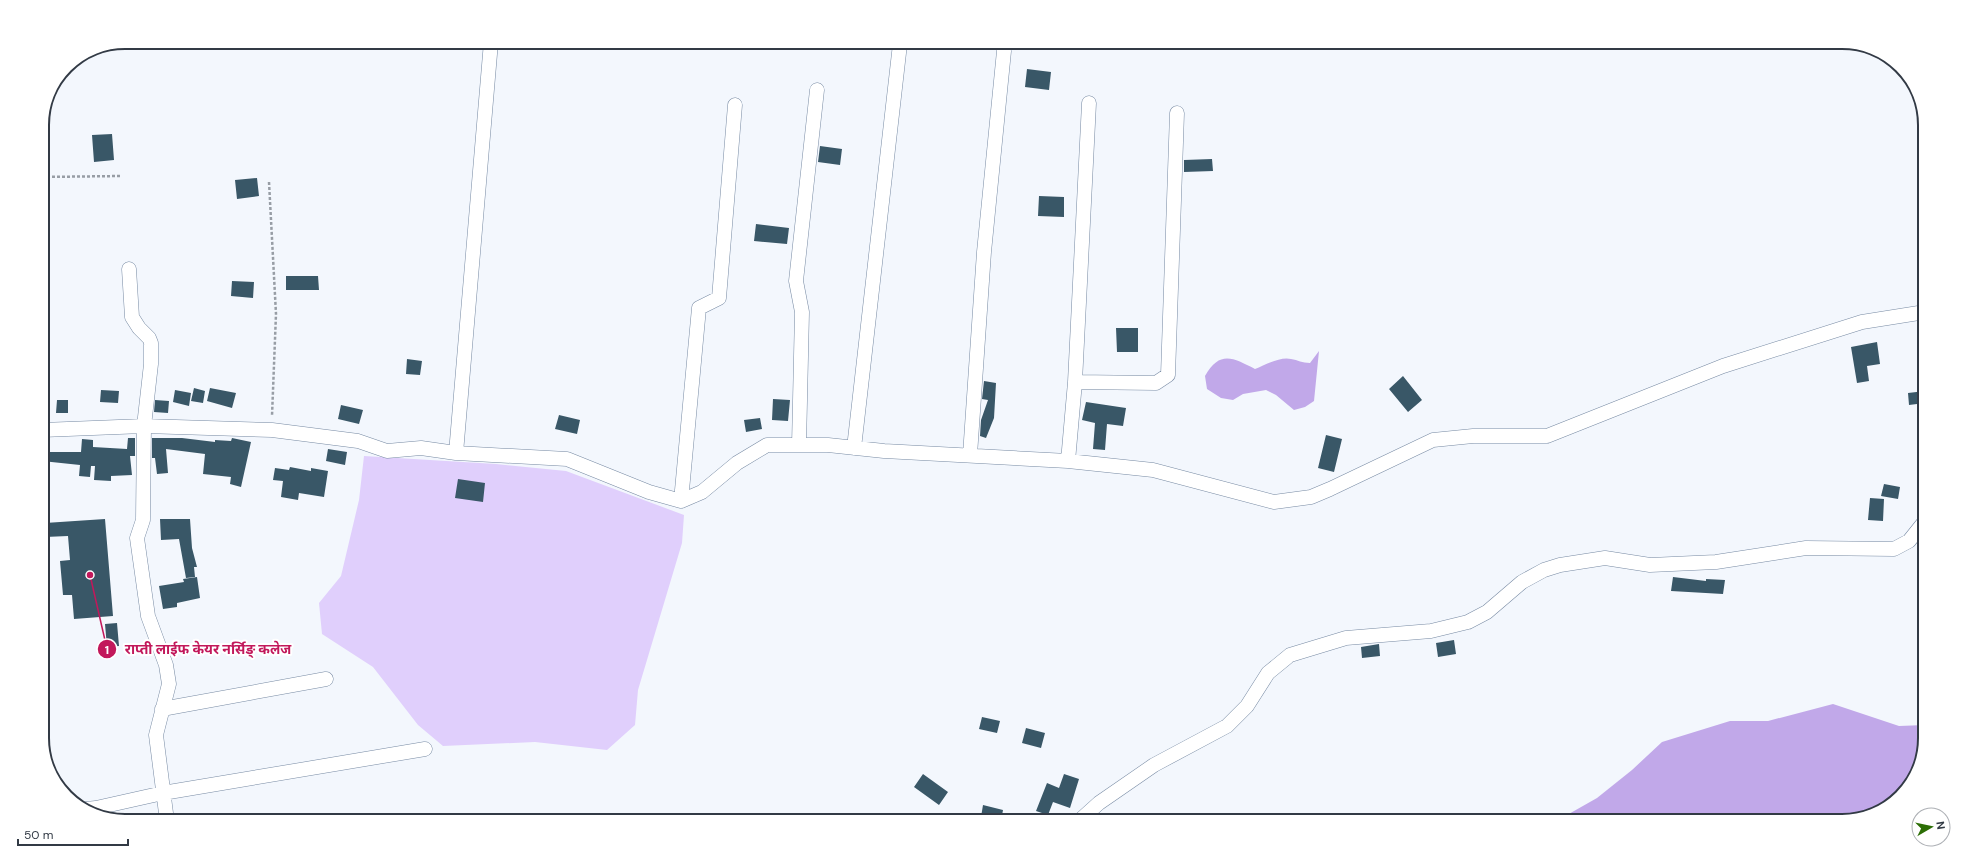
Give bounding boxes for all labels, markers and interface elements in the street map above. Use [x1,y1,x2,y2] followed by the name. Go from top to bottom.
[97,636,299,662] callout: राप्ती लाईफ केयर नर्सिङ् कलेज
[125,640,292,658] text: राप्ती लाईफ केयर नर्सिङ् कलेज
[105,642,109,658] text: 1
[1911,807,1951,847] north arrow
[1933,820,1948,830] text: N
[18,821,128,847] scale bar
[24,827,53,843] text: 50 m

